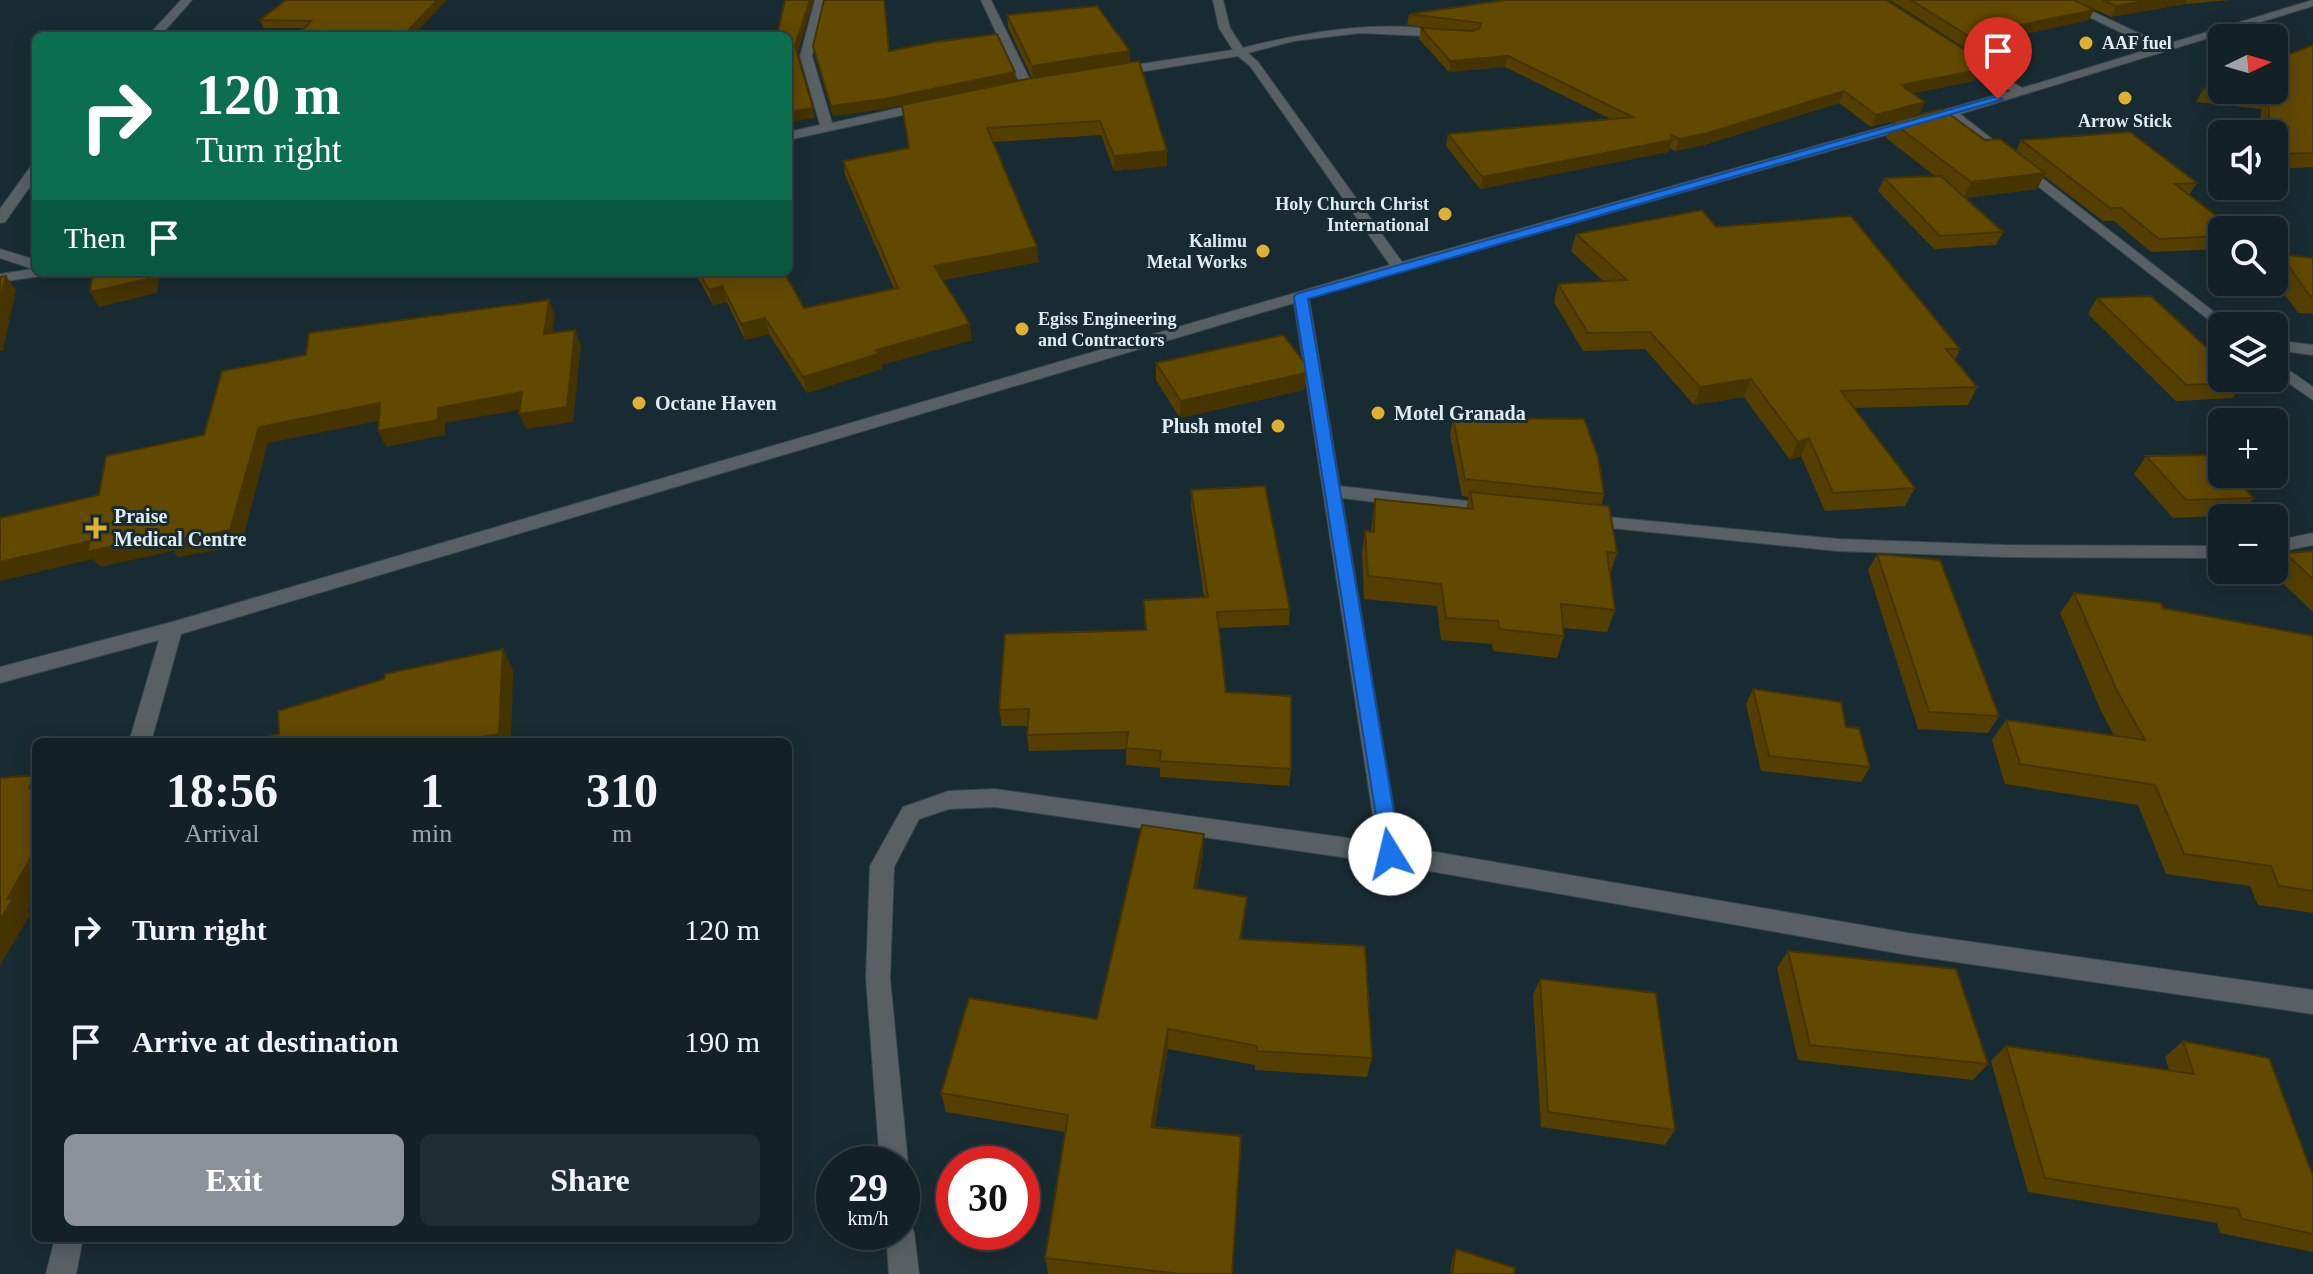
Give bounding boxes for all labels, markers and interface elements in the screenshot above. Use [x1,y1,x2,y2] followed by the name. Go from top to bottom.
[1964,17,2032,99] pin
[2208,24,2288,104] north arrow
[2208,24,2288,584] map controls
[1976,29,2020,73] icon: arrive
[2102,33,2172,53] place label: AAF fuel
[2077,34,2095,52] marker: AAF fuel
[64,64,168,168] icon: right
[196,64,341,126] text: 120 m
[2116,89,2134,107] marker: Arrow Stick
[2078,111,2172,131] place label: Arrow Stick
[2208,120,2288,200] button: sound
[196,130,342,170] text: Turn right
[1275,194,1429,235] place label: Holy Church Christ International
[1436,205,1454,223] marker: Holy Church Christ International
[142,216,186,260] icon: arrive
[2208,216,2288,296] button: search
[64,221,126,254] text: Then
[1147,231,1247,272] place label: Kalimu Metal Works
[1254,242,1272,260] marker: Kalimu Metal Works
[1038,309,1177,350] place label: Egiss Engineering and Contractors
[2208,312,2288,392] button: layers
[1013,320,1031,338] marker: Egiss Engineering and Contractors
[655,392,777,414] place label: Octane Haven
[630,394,648,412] marker: Octane Haven
[1394,402,1526,424] place label: Motel Granada
[1369,404,1387,422] marker: Motel Granada
[2208,408,2288,488] button: +
[1161,415,1262,437] place label: Plush motel
[1269,417,1287,435] marker: Plush motel
[2208,504,2288,584] button: −
[114,505,246,550] place label: Praise Medical Centre
[85,517,107,539] marker: Praise Medical Centre
[166,764,278,817] text: 18:56
[420,764,444,817] text: 1
[586,764,658,817] text: 310
[1348,812,1432,896] position arrow
[184,819,259,848] text: Arrival
[412,819,452,848] text: min
[612,819,632,848] text: m
[64,908,108,952] icon: right
[132,913,267,946] text: Turn right
[684,913,760,946] text: 120 m
[64,1020,108,1064] icon: arrive
[132,1025,399,1058] text: Arrive at destination
[684,1025,760,1058] text: 190 m
[64,1134,404,1226] button: Exit
[420,1134,760,1226] button: Share
[936,1146,1040,1250] speed limit sign: 30
[848,1165,888,1210] text: 29
[847,1207,889,1229] text: km/h

